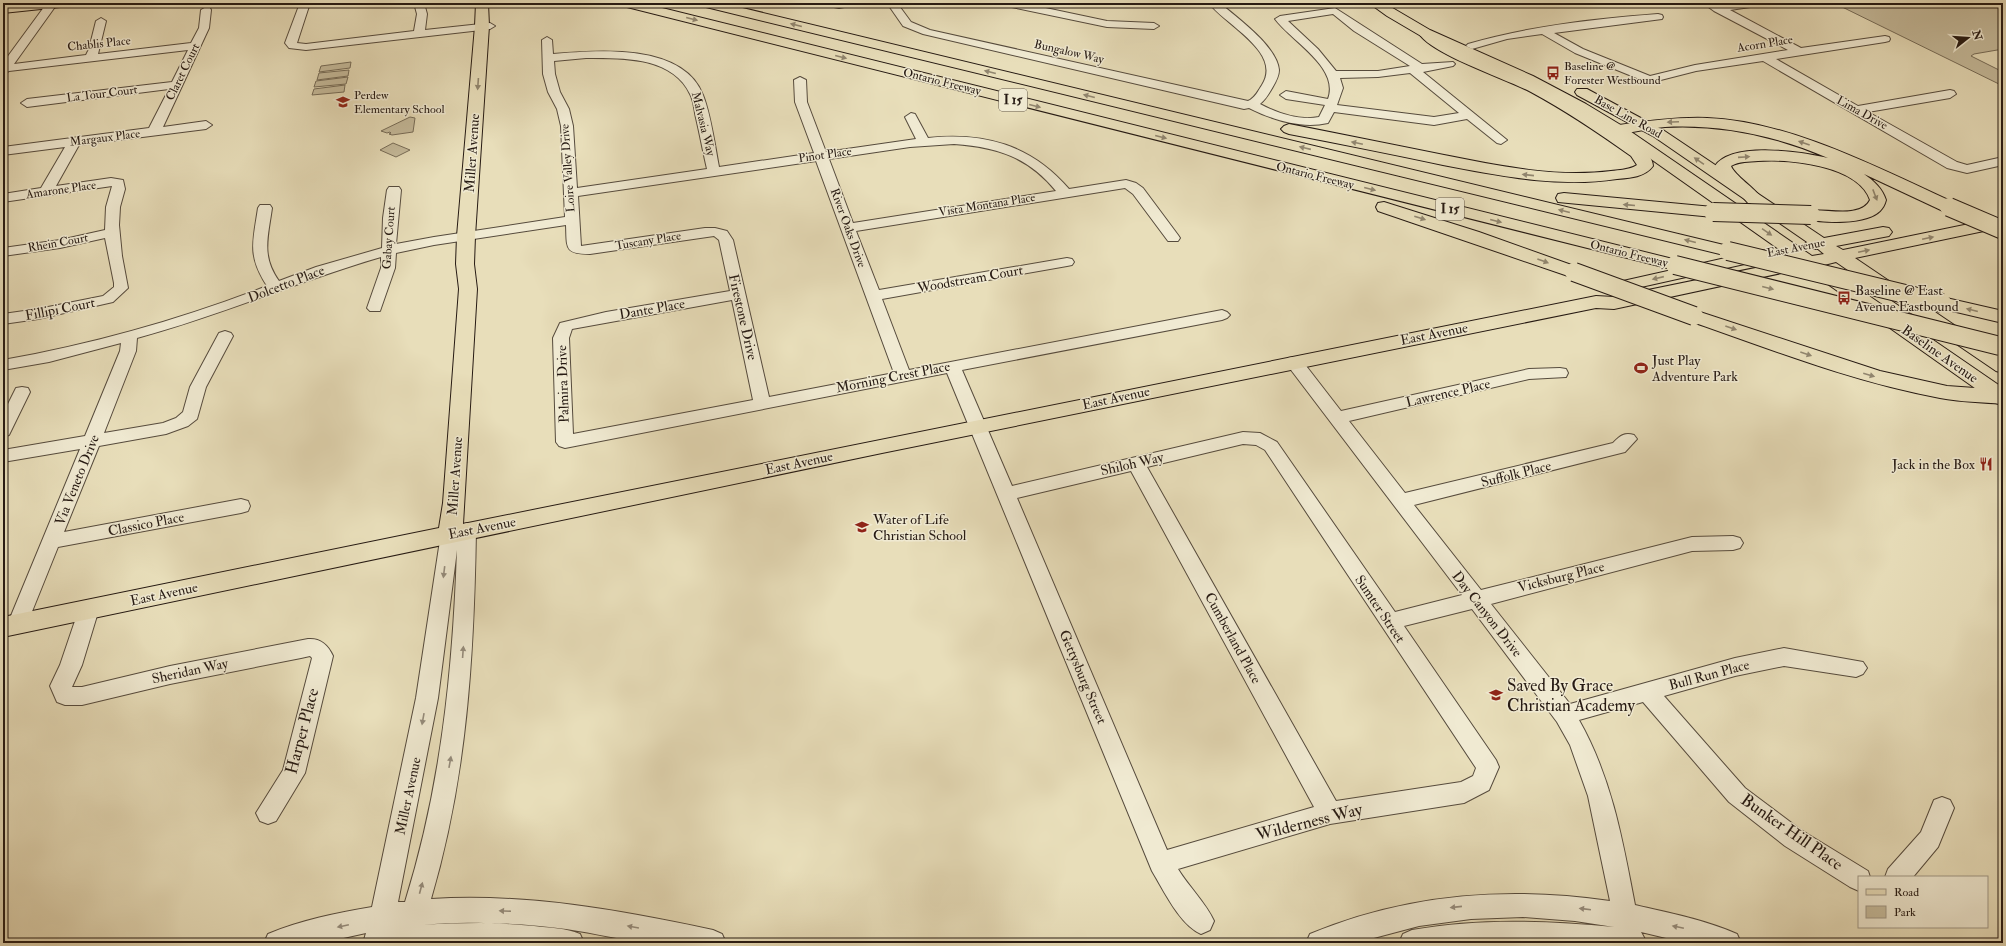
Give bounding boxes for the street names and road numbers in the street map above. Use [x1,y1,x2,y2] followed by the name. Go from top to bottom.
[1735,32,1794,56] street label: Acorn Place
[67,33,131,55] street label: Chablis Place
[1033,37,1106,67] street label: Bungalow Way
[163,41,203,103] street label: Claret Court
[901,65,983,99] street label: Ontario Freeway
[66,82,139,106] street label: La Tour Court
[999,89,1027,111] road number: I 15
[688,90,718,158] street label: Malvasia Way
[1591,92,1665,142] street label: Base Line Road
[1834,93,1890,133] street label: Lima Drive
[461,113,483,193] street label: Miller Avenue
[557,123,579,213] street label: Loire Valley Drive
[69,126,141,150] street label: Margaux Place
[798,144,852,166] street label: Pinot Place
[1274,159,1356,193] street label: Ontario Freeway
[24,178,97,202] street label: Amarone Place
[827,186,869,270] street label: River Oaks Drive
[938,190,1036,220] street label: Vista Montana Place
[1436,198,1464,220] road number: I 15
[379,206,399,270] street label: Gabay Court
[614,228,682,254] street label: Tuscany Place
[27,230,89,256] street label: Rhein Court
[1766,235,1826,261] street label: East Avenue
[1588,237,1670,271] street label: Ontario Freeway
[915,261,1025,297] street label: Woodstream Court
[245,262,327,306] street label: Dolcetto Place
[725,272,761,362] street label: Firestone Drive
[24,294,97,325] street label: Fillipi Court
[618,295,686,323] street label: Dante Place
[1399,319,1469,349] street label: East Avenue
[1898,321,1982,387] street label: Baseline Avenue
[553,345,573,423] street label: Palmira Drive
[835,358,952,396] street label: Morning Crest Place
[1404,375,1492,411] street label: Lawrence Place
[1081,383,1151,413] street label: East Avenue
[51,432,103,528] street label: Via Veneto Drive
[444,436,466,516] street label: Miller Avenue
[764,448,834,478] street label: East Avenue
[1099,448,1166,480] street label: Shiloh Way
[1479,457,1553,491] street label: Suffolk Place
[107,508,186,540] street label: Classico Place
[447,513,517,543] street label: East Avenue
[1516,558,1606,596] street label: Vicksburg Place
[1447,568,1526,661] street label: Day Canyon Drive
[1351,572,1409,646] street label: Sumter Street
[129,579,199,609] street label: East Avenue
[1201,590,1265,687] street label: Cumberland Place
[1055,627,1111,727] street label: Gettysburg Street
[150,654,231,688] street label: Sheridan Way
[1667,656,1751,694] street label: Bull Run Place
[280,686,325,777] street label: Harper Place
[391,755,425,836] street label: Miller Avenue
[1737,789,1847,875] street label: Bunker Hill Place
[1253,798,1365,847] street label: Wilderness Way

